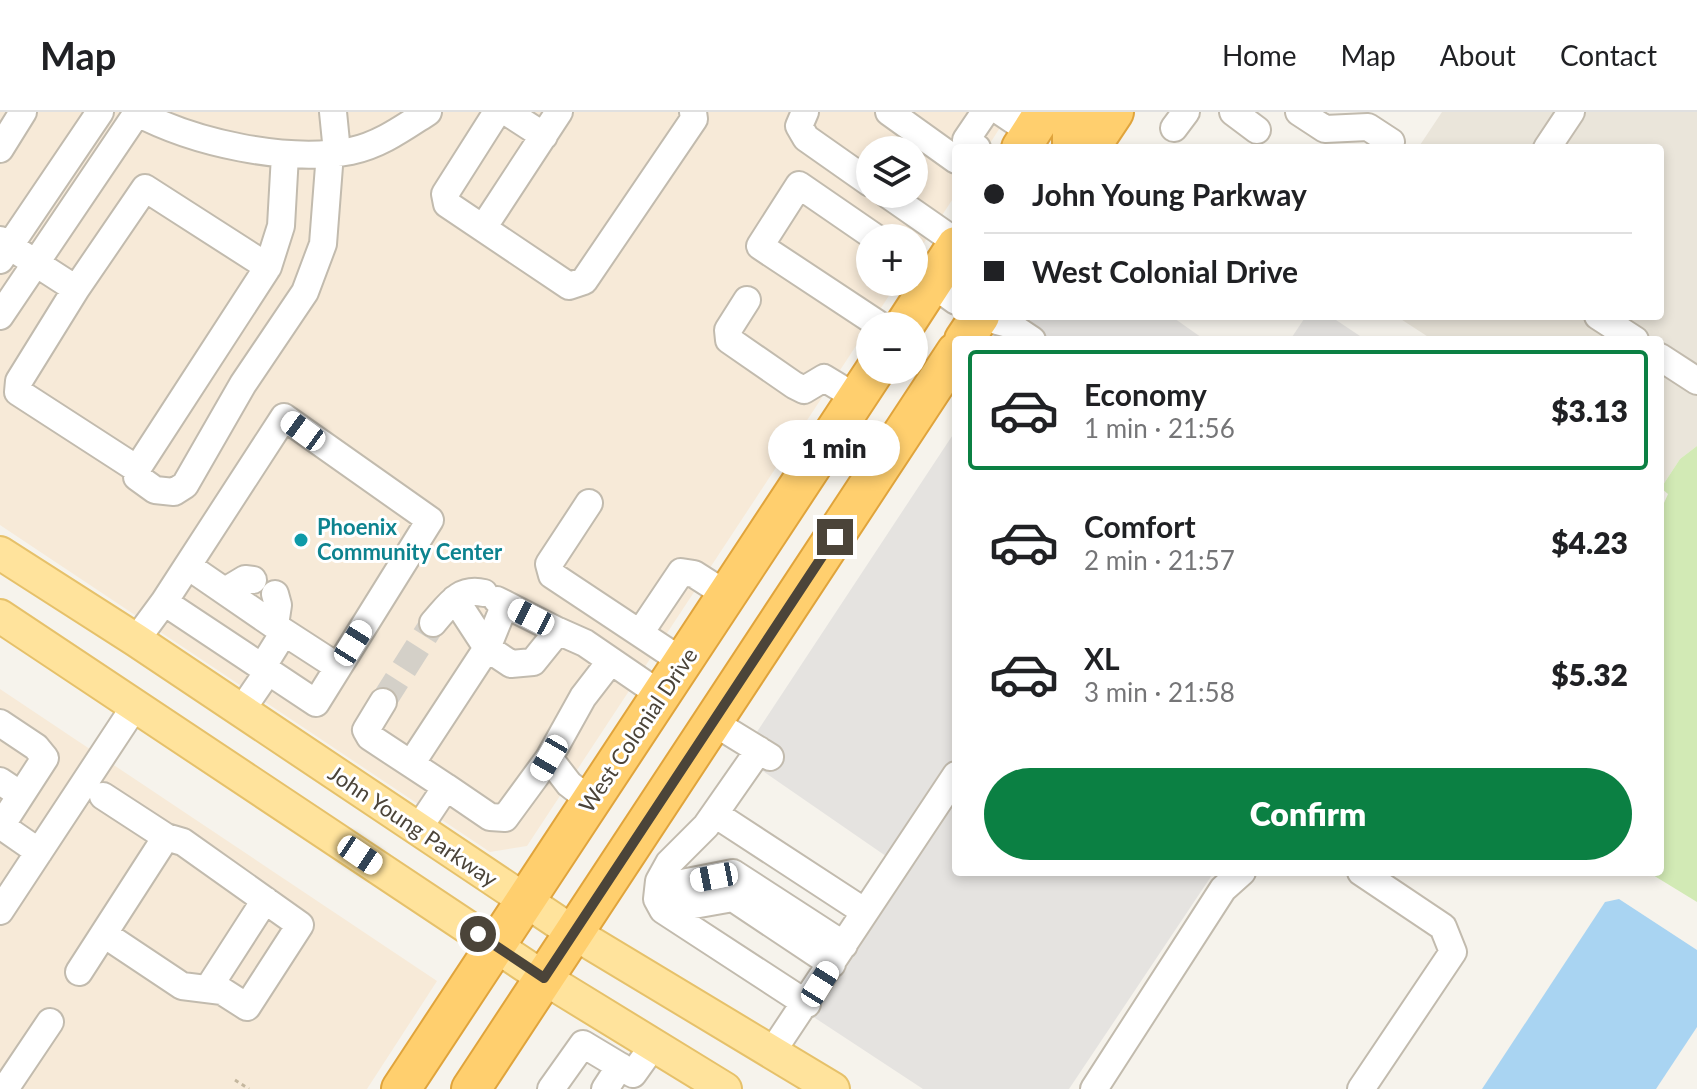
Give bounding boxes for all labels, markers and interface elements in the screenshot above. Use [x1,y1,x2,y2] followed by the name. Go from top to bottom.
[40,32,116,78] text: Map
[1222,38,1297,72] text: Home
[1341,38,1396,72] text: Map
[1440,38,1516,72] text: About
[1560,38,1657,72] text: Contact
[856,136,928,384] map controls
[856,136,928,208] button: layers
[1032,176,1307,212] text: John Young Parkway
[856,224,928,296] button: +
[1032,253,1298,289] text: West Colonial Drive
[856,312,928,384] button: −
[988,374,1060,446] icon: car
[1084,376,1207,412] text: Economy
[1551,392,1628,428] text: $3.13
[277,407,329,455] car
[1084,412,1235,444] text: 1 min · 21:56
[769,421,901,477] callout: 1 min
[802,432,866,464] text: 1 min
[988,506,1060,578] icon: car
[1084,508,1196,544] text: Comfort
[317,513,503,565] place label: Phoenix Community Center
[817,519,853,555] route end
[1551,524,1628,560] text: $4.23
[292,531,310,549] marker: Phoenix Community Center
[1084,544,1235,576] text: 2 min · 21:57
[504,595,558,639] car
[330,616,376,670] car
[988,638,1060,710] icon: car
[1084,640,1120,676] text: XL
[573,642,703,817] street label: West Colonial Drive
[1551,656,1628,692] text: $5.32
[1084,676,1235,708] text: 3 min · 21:58
[527,731,571,785] car
[324,759,504,893] street label: John Young Parkway
[984,768,1632,860] button: Confirm
[333,832,387,878] car
[688,861,740,893] car
[460,916,496,952] route start
[797,957,843,1011] car

